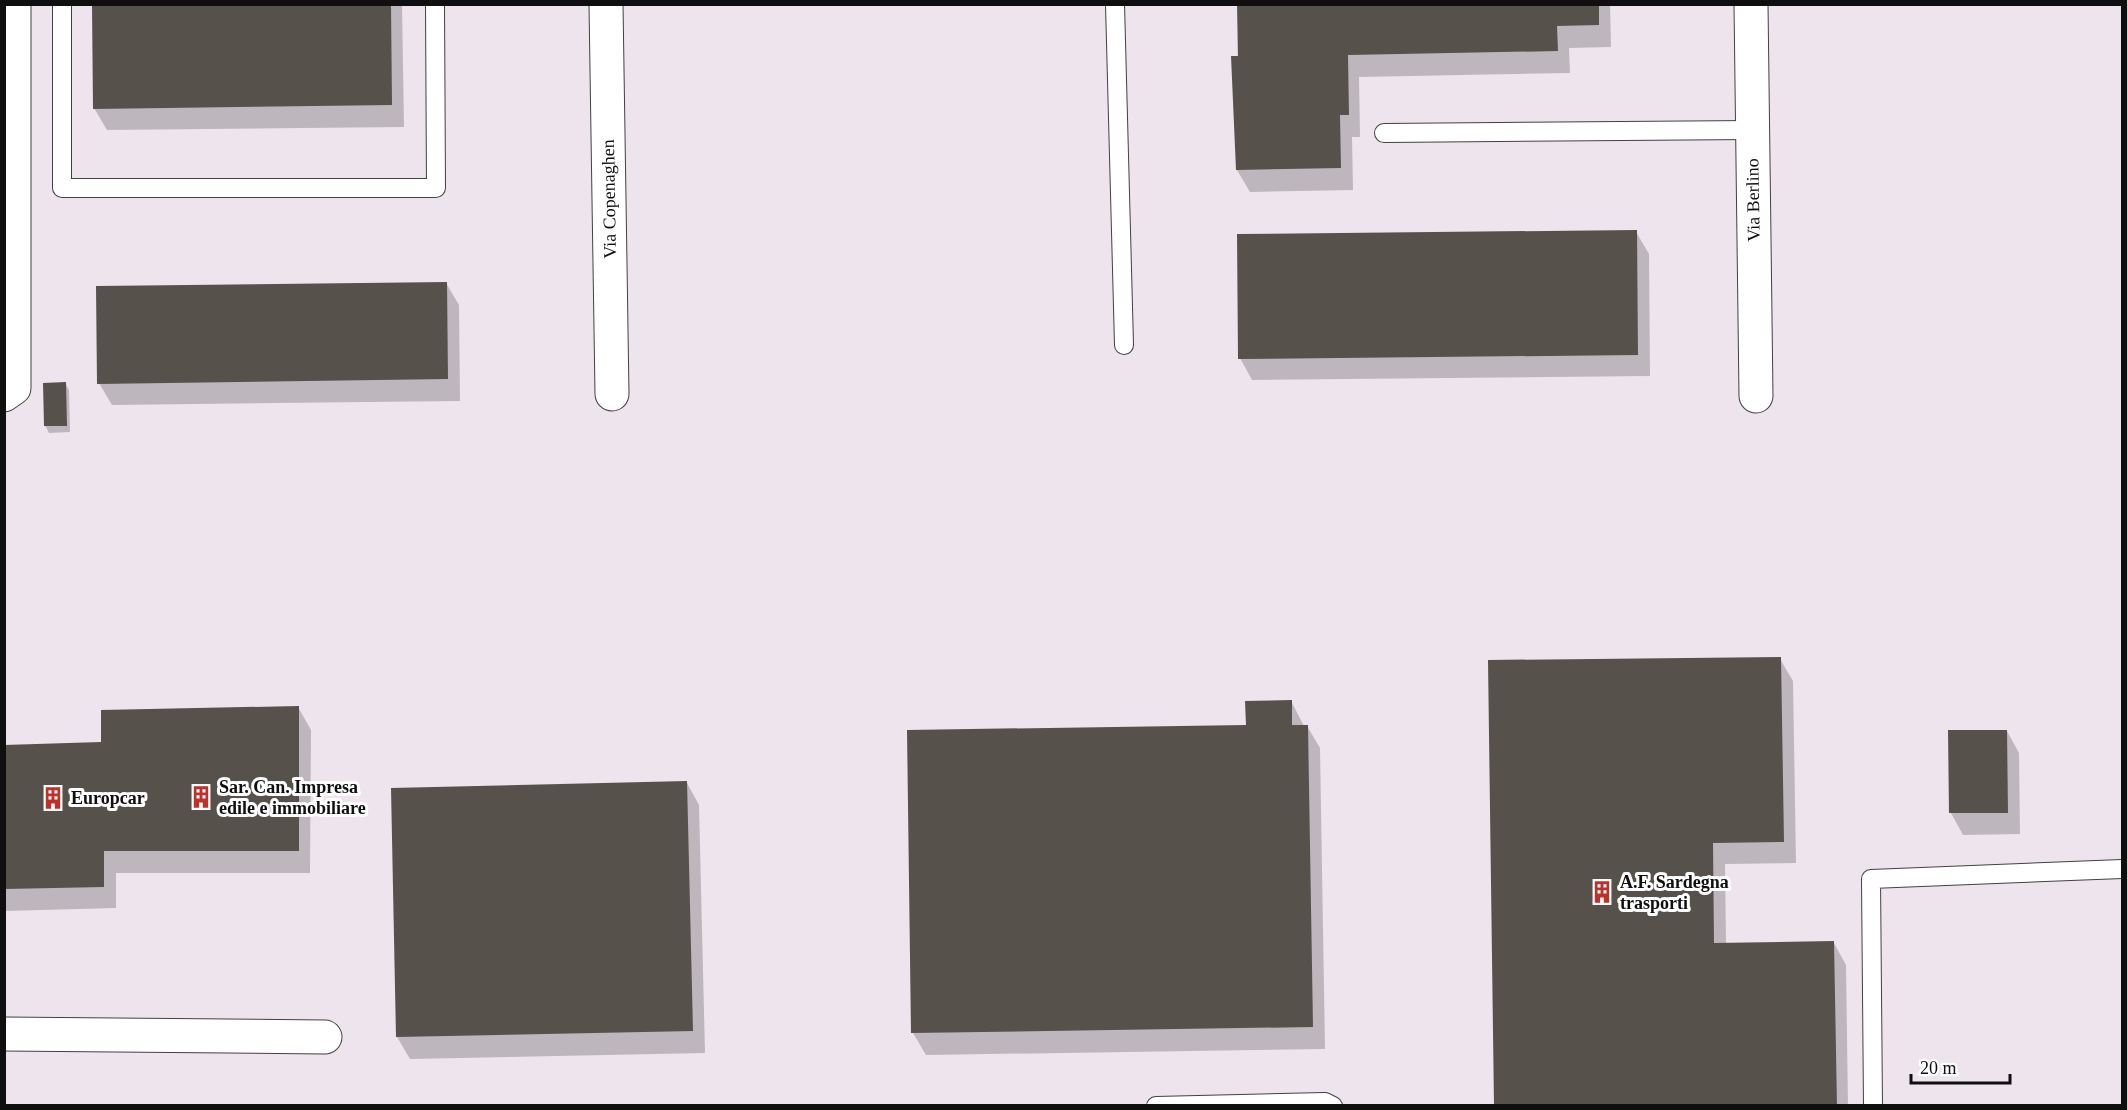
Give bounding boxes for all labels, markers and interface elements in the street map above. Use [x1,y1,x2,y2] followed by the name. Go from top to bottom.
[598,139,620,259] street label: Via Copenaghen
[1742,158,1764,242] street label: Via Berlino
[219,777,366,818] place label: Sar. Can. Impresa edile e immobiliare
[188,784,214,810] building icon: Sar. Can. Impresa edile e immobiliare
[40,785,66,811] building icon: Europcar
[71,788,145,808] place label: Europcar
[1620,872,1729,913] place label: A.F. Sardegna trasporti
[1589,879,1615,905] building icon: A.F. Sardegna trasporti
[1911,1047,2010,1085] scale bar
[1920,1058,1957,1078] text: 20 m

